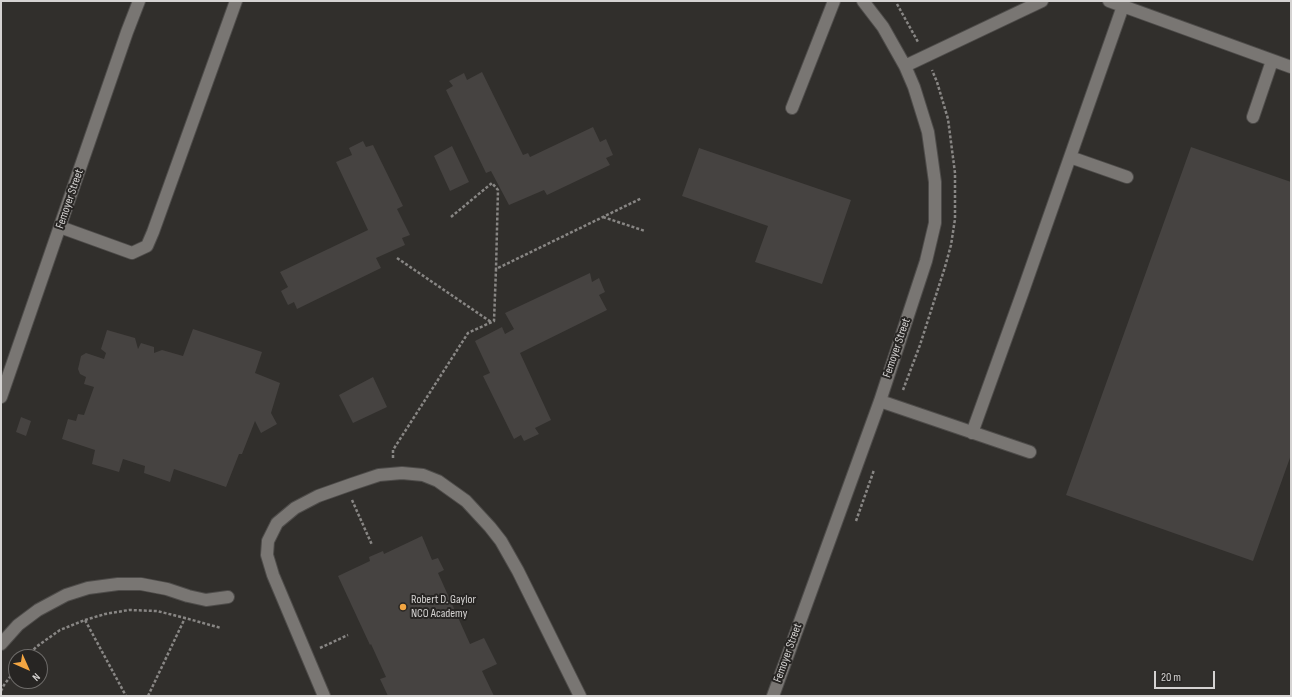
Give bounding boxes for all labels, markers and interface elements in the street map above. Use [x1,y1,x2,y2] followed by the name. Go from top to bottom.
[53,167,87,231] street label: Femoyer Street
[880,316,914,380] street label: Femoyer Street
[411,593,476,621] place label: Robert D. Gaylor NCO Academy
[398,602,408,612] marker: Robert D. Gaylor NCO Academy
[771,621,805,685] street label: Femoyer Street
[8,649,48,689] north arrow
[1156,663,1217,689] scale bar
[29,670,43,684] text: N
[1161,670,1181,685] text: 20 m

